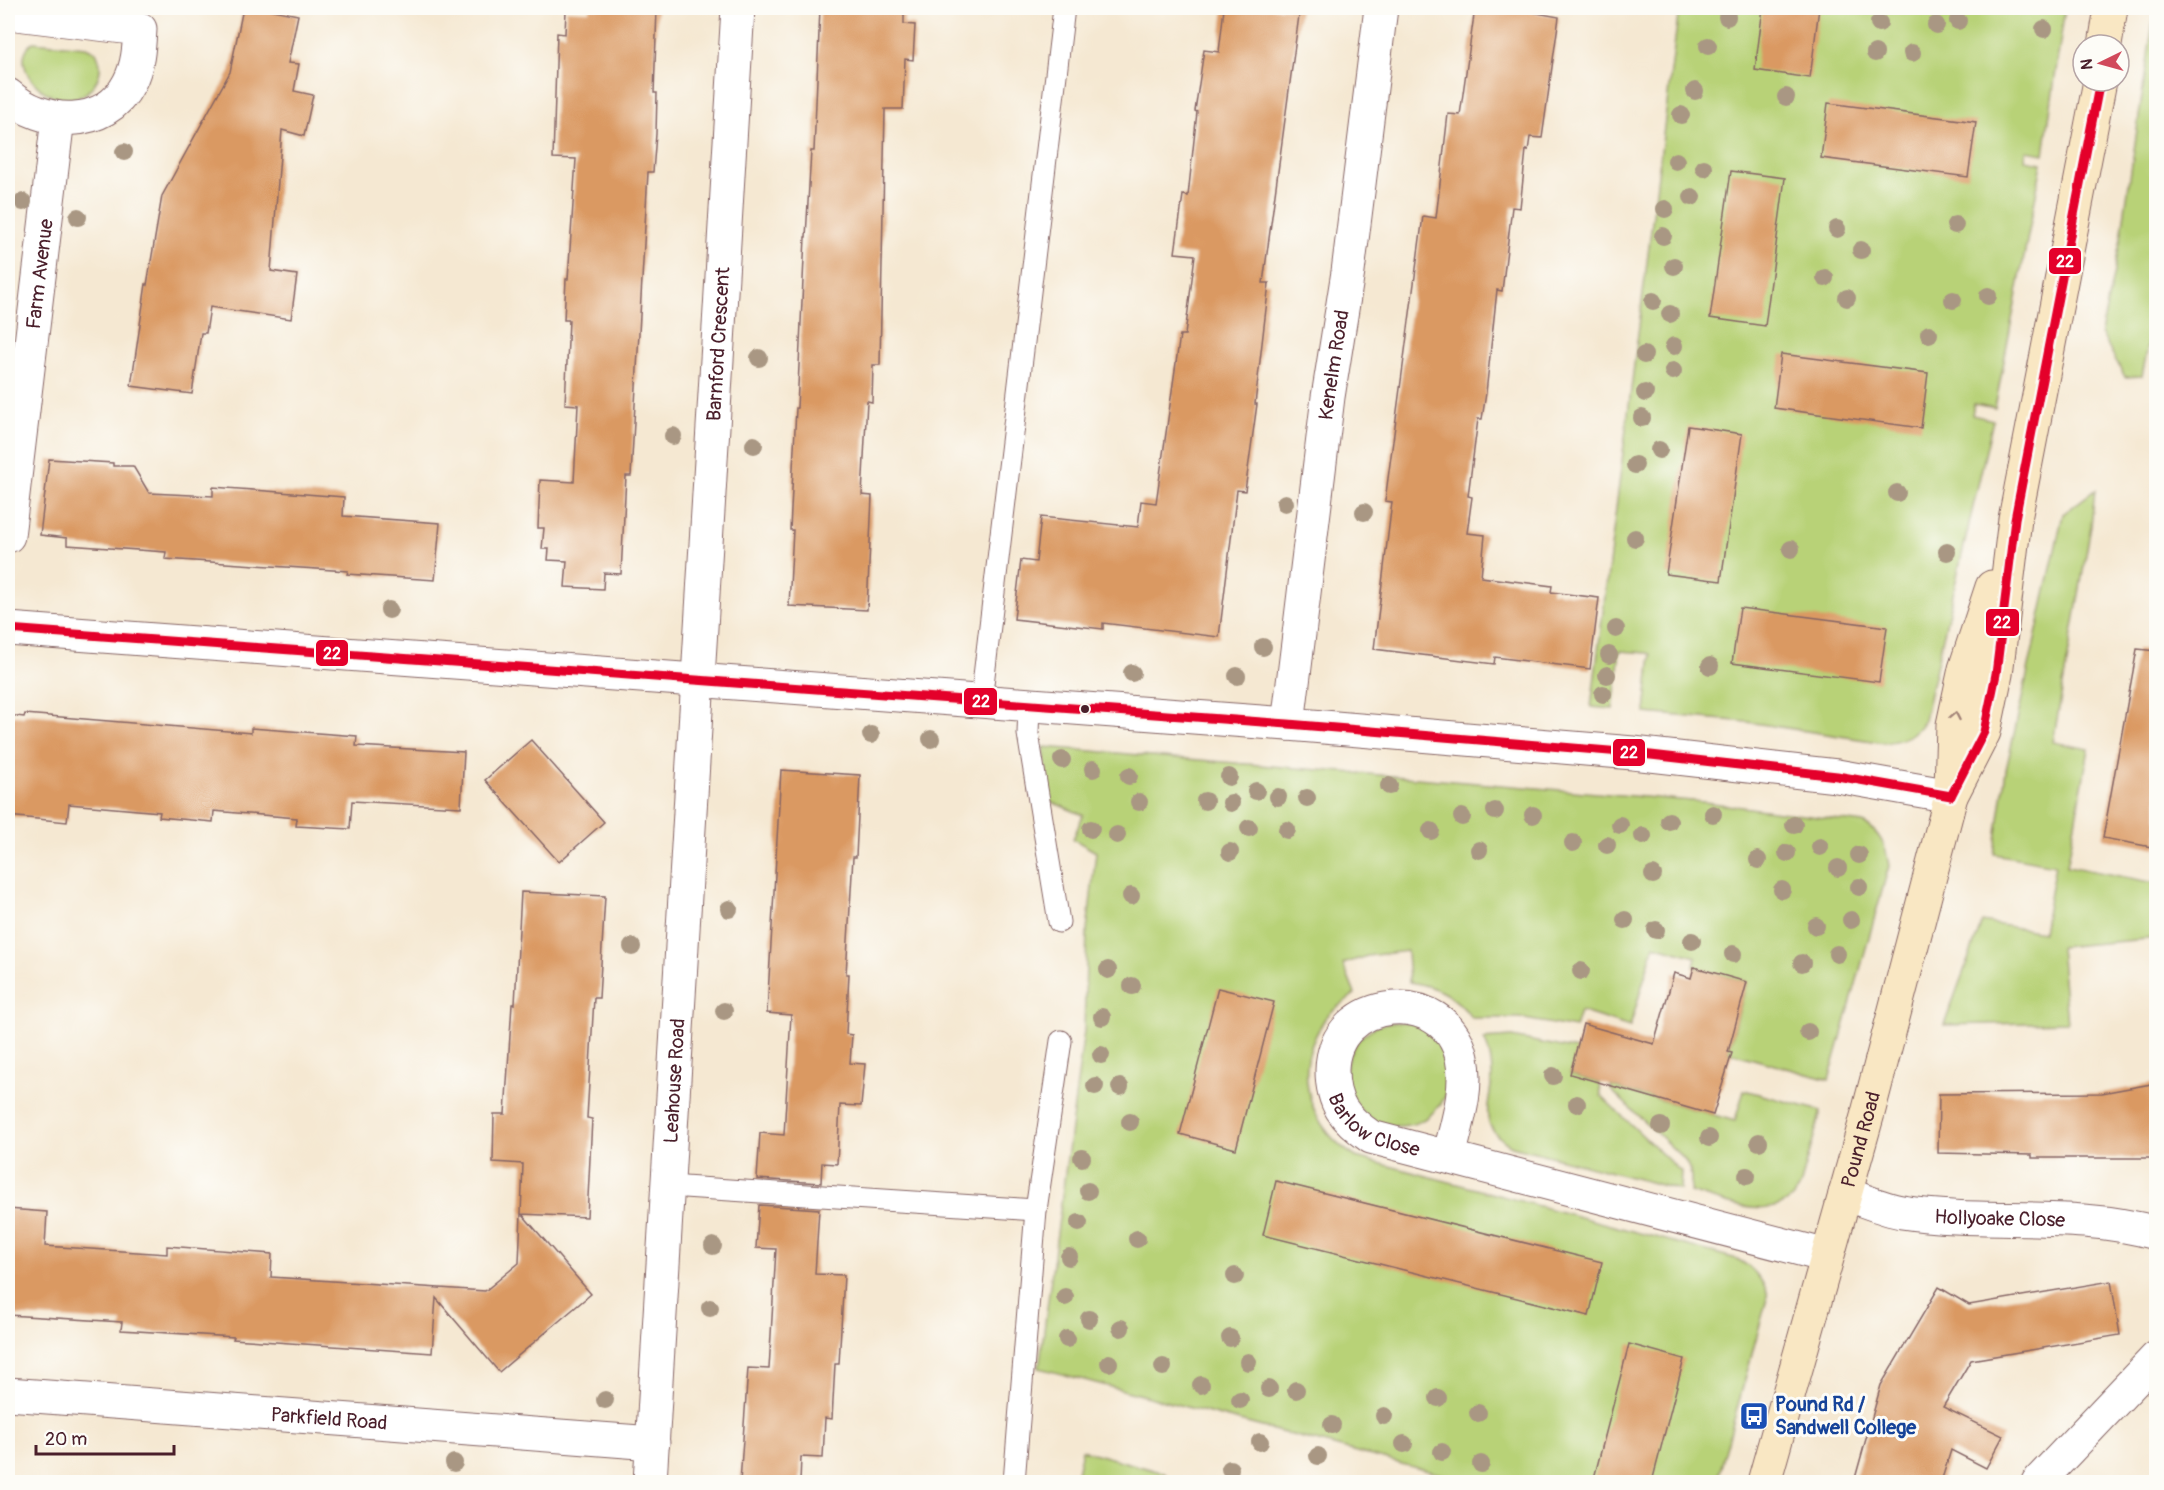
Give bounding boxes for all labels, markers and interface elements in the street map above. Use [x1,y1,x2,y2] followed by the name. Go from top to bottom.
[2071,33,2131,93] north arrow
[2077,58,2097,70] text: N
[21,217,59,330] street label: Farm Avenue
[2048,247,2082,275] line badge: 22
[2056,252,2074,272] text: 22
[701,265,736,422] street label: Barnford Crescent
[1313,308,1355,421] street label: Kenelm Road
[1985,608,2020,637] line badge: 22
[1993,613,2011,633] text: 22
[315,639,349,667] line badge: 22
[323,644,341,664] text: 22
[963,687,998,716] line badge: 22
[972,692,990,712] text: 22
[1079,703,1091,715] unlabelled marker
[1948,712,1961,722] one-way arrow
[1612,738,1646,767] line badge: 22
[1620,743,1638,763] text: 22
[658,1017,691,1144] street label: Leahouse Road
[1836,1089,1886,1190] street label: Pound Road
[1322,1090,1423,1162] street label: Barlow Close
[1934,1204,2066,1233] street label: Hollyoake Close
[1775,1392,1917,1440] place label: Pound Rd / Sandwell College
[1738,1400,1770,1432] bus stop icon: Pound Rd / Sandwell College
[270,1402,388,1436] street label: Parkfield Road
[36,1418,174,1456] scale bar
[45,1428,87,1451] text: 20 m

